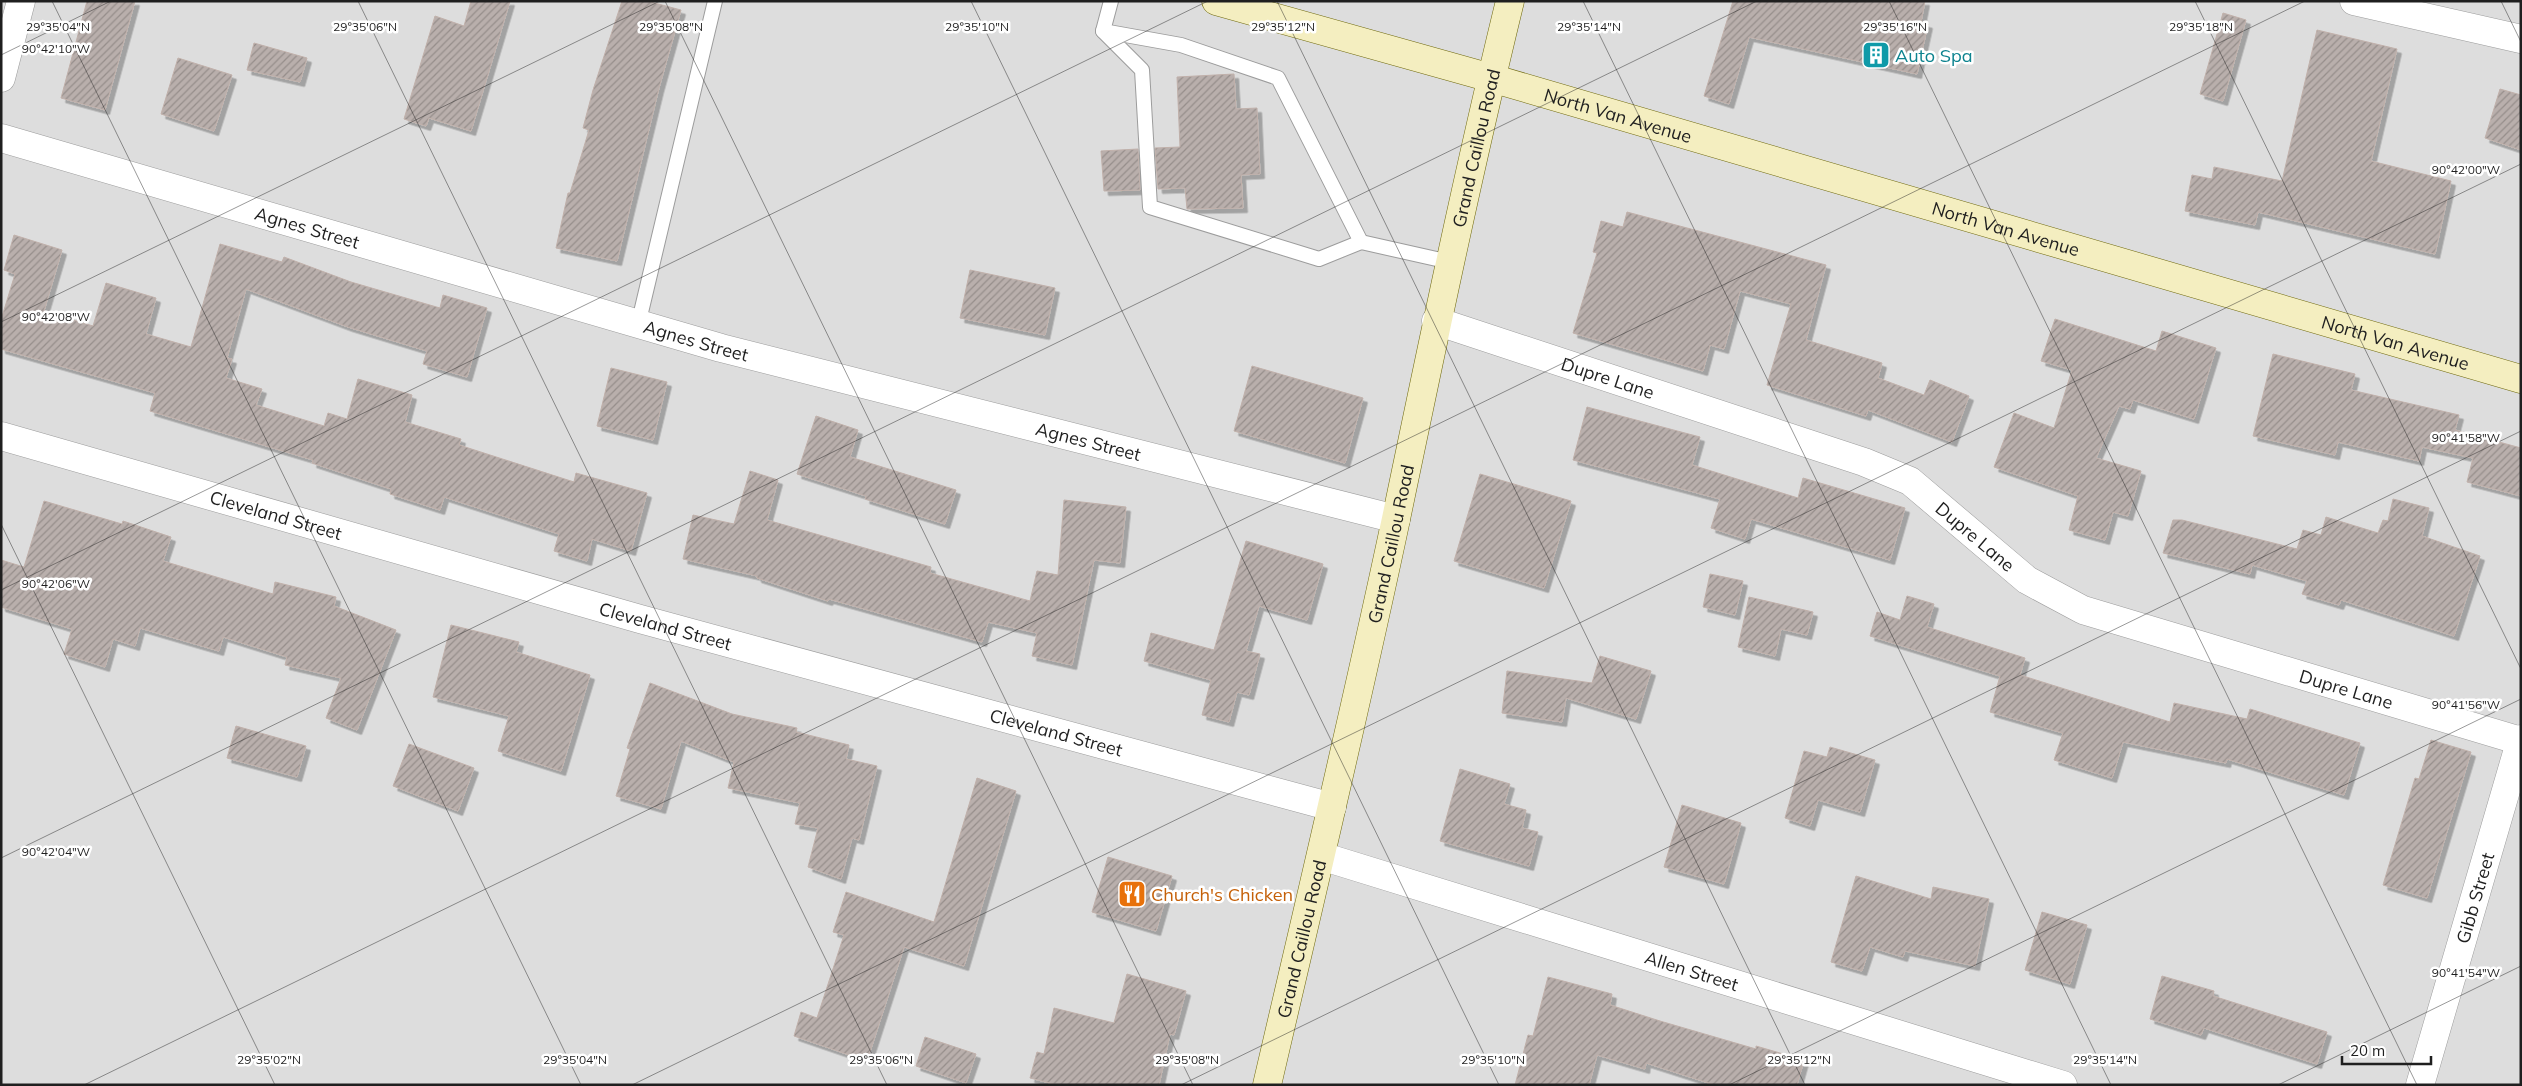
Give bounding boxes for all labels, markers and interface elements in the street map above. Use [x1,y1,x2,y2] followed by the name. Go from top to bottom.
[26,19,90,34] text: 29°35'04"N
[333,19,397,34] text: 29°35'06"N
[639,19,703,34] text: 29°35'08"N
[945,19,1009,34] text: 29°35'10"N
[1251,19,1315,34] text: 29°35'12"N
[1557,19,1621,34] text: 29°35'14"N
[1863,19,1927,34] text: 29°35'16"N
[2169,19,2233,34] text: 29°35'18"N
[1861,40,1891,70] building icon: Auto Spa
[22,41,90,56] text: 90°42'10"W
[1895,44,1973,67] place label: Auto Spa
[1447,67,1505,229] street label: Grand Caillou Road
[1542,83,1695,148] street label: North Van Avenue
[2432,162,2500,177] text: 90°42'00"W
[1929,196,2082,261] street label: North Van Avenue
[252,201,362,253] street label: Agnes Street
[22,309,90,324] text: 90°42'08"W
[2319,310,2472,375] street label: North Van Avenue
[641,315,751,366] street label: Agnes Street
[1558,352,1657,404] street label: Dupre Lane
[1033,417,1143,465] street label: Agnes Street
[2432,430,2500,445] text: 90°41'58"W
[1362,462,1419,625] street label: Grand Caillou Road
[207,485,345,545] street label: Cleveland Street
[1931,496,2020,576] street label: Dupre Lane
[22,576,90,591] text: 90°42'06"W
[596,596,734,655] street label: Cleveland Street
[2297,664,2396,714] street label: Dupre Lane
[2432,697,2500,712] text: 90°41'56"W
[987,703,1125,761] street label: Cleveland Street
[22,844,90,859] text: 90°42'04"W
[2450,850,2499,946] street label: Gibb Street
[1272,857,1331,1020] street label: Grand Caillou Road
[1117,879,1147,909] restaurant icon: Church's Chicken
[1151,883,1293,906] place label: Church's Chicken
[1642,945,1741,996] street label: Allen Street
[2432,965,2500,980] text: 90°41'54"W
[2342,1034,2431,1066] scale bar
[2350,1041,2385,1060] text: 20 m
[237,1052,301,1067] text: 29°35'02"N
[543,1052,607,1067] text: 29°35'04"N
[849,1052,913,1067] text: 29°35'06"N
[1155,1052,1219,1067] text: 29°35'08"N
[1461,1052,1525,1067] text: 29°35'10"N
[1767,1052,1831,1067] text: 29°35'12"N
[2073,1052,2137,1067] text: 29°35'14"N

